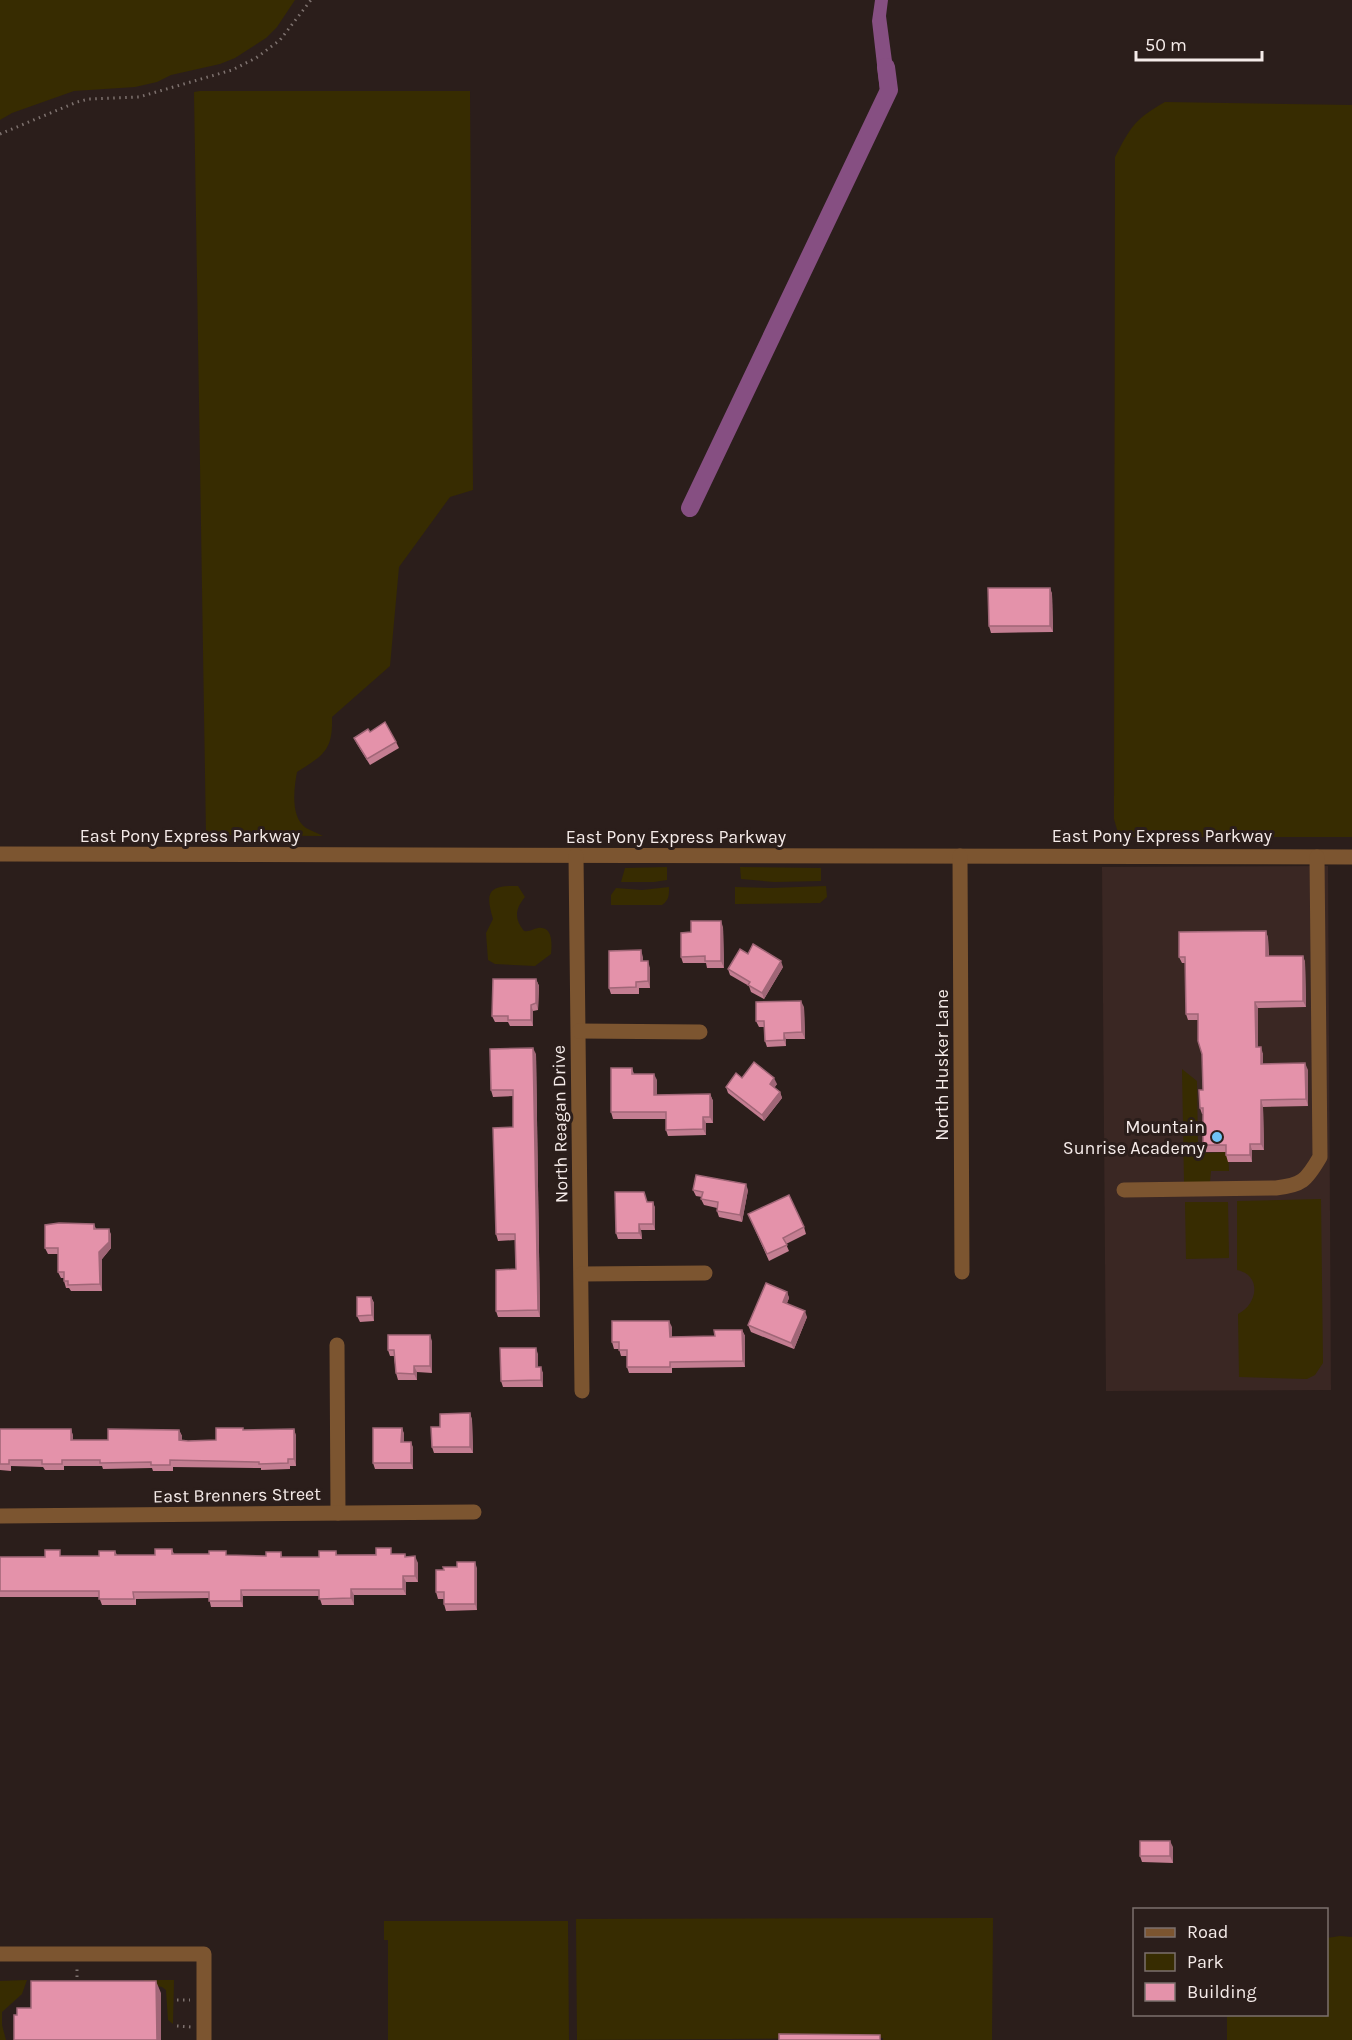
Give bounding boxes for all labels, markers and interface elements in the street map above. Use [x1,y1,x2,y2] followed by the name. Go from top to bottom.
[1136,24,1262,62] scale bar
[1145,34,1187,56] text: 50 m
[80,825,301,847] street label: East Pony Express Parkway
[1052,825,1273,847] street label: East Pony Express Parkway
[566,826,787,848] street label: East Pony Express Parkway
[931,989,953,1141] street label: North Husker Lane
[548,1045,572,1203] street label: North Reagan Drive
[1063,1116,1206,1159] place label: Mountain Sunrise Academy
[1210,1130,1224,1144] marker: Mountain Sunrise Academy
[153,1483,321,1507] street label: East Brenners Street
[1133,1908,1328,2016] legend
[1187,1921,1228,1943] text: Road
[1187,1951,1224,1973] text: Park
[1187,1981,1257,2003] text: Building

